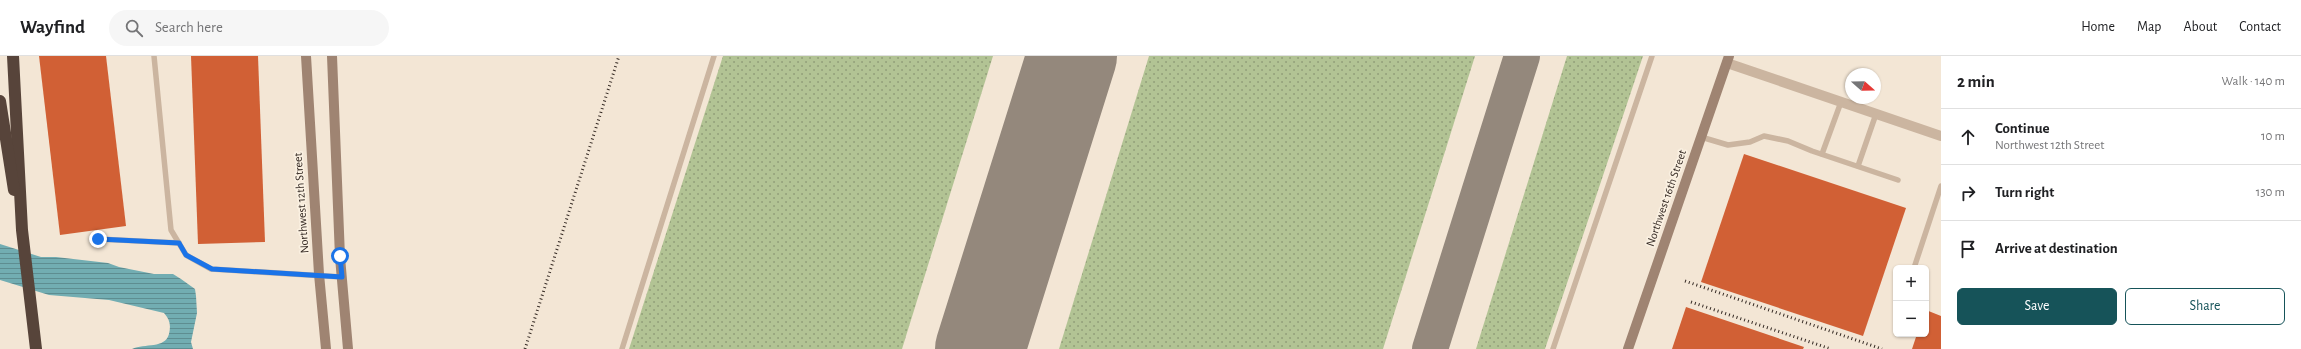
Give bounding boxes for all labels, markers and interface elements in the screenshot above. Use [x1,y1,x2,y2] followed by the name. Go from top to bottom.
[109,10,389,46] search box
[123,17,145,39] icon: search
[20,18,85,37] text: Wayfind
[155,20,223,35] text: Search here
[2081,20,2115,34] text: Home
[2137,20,2161,34] text: Map
[2183,20,2217,34] text: About
[2239,20,2281,34] text: Contact
[1845,68,1881,104] north arrow
[1957,73,1995,90] text: 2 min
[2222,75,2285,88] text: Walk · 140 m
[1995,121,2050,136] text: Continue
[1957,126,1979,148] icon: ahead
[2261,130,2285,143] text: 10 m
[1995,139,2104,152] text: Northwest 12th Street
[1644,148,1688,248] street label: Northwest 16th Street
[291,152,311,254] street label: Northwest 12th Street
[1957,182,1979,204] icon: right
[1995,185,2054,200] text: Turn right
[2256,186,2285,199] text: 130 m
[89,230,107,248] route end
[1957,238,1979,260] icon: arrive
[1995,241,2118,256] text: Arrive at destination
[331,247,349,265] route start
[1893,265,1929,337] map controls
[1893,265,1929,301] button: +
[1957,288,2117,325] button: Save
[2125,288,2285,325] button: Share
[1893,301,1929,337] button: −

